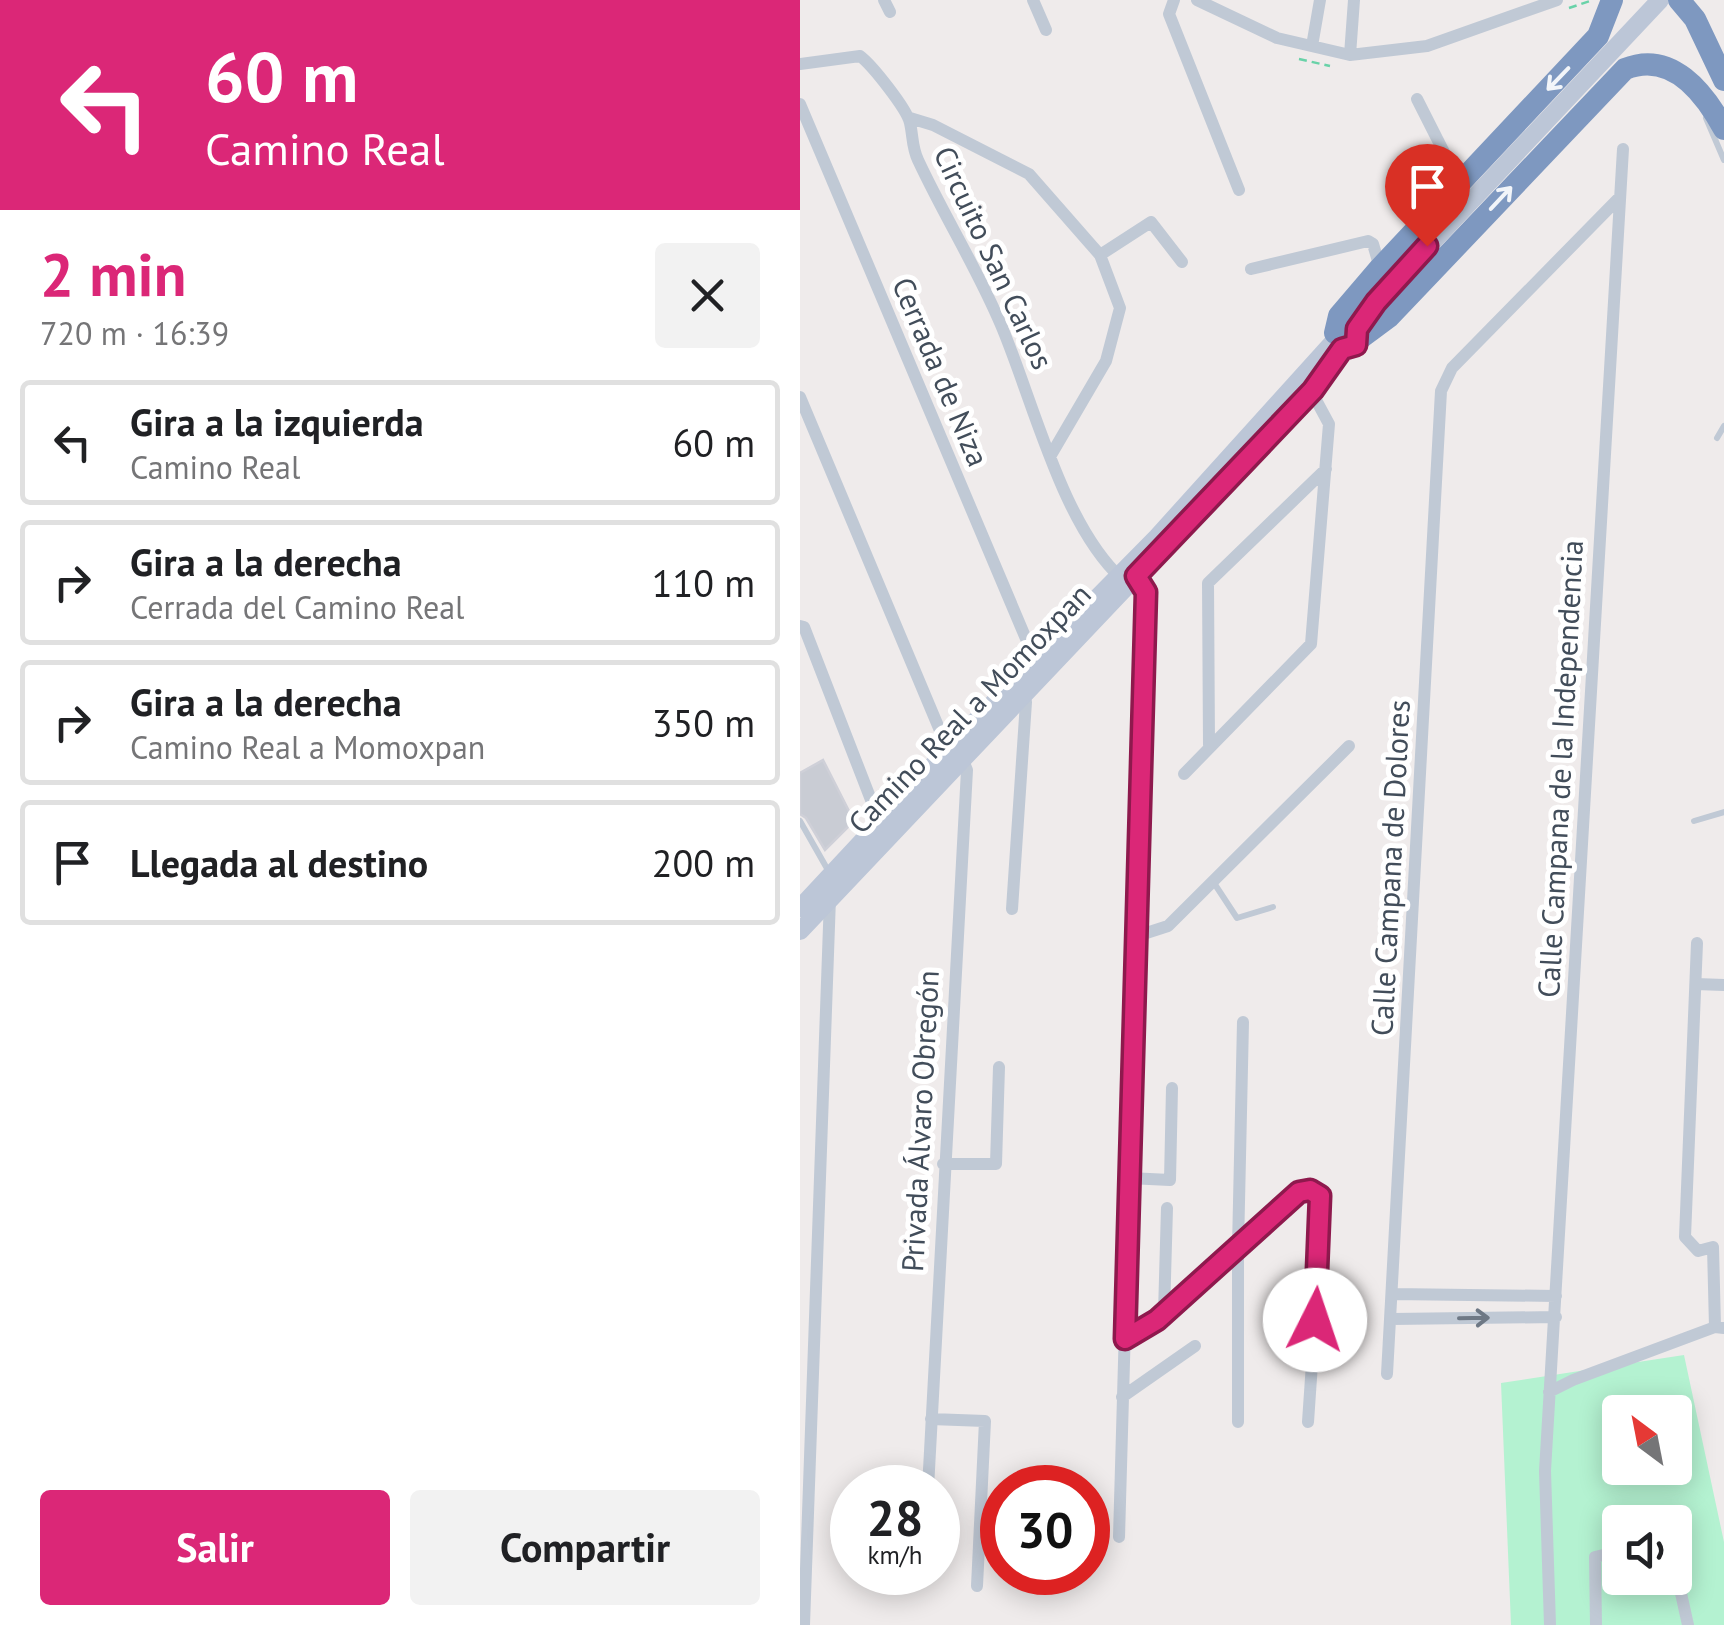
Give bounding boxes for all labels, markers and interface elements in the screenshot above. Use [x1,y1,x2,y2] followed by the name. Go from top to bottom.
[205,31,358,121] text: 60 m
[40,40,170,170] icon: left
[1546,66,1570,90] one-way arrow
[205,119,445,177] text: Camino Real
[926,140,1063,375] street label: Circuito San Carlos
[1385,144,1470,247] pin
[1400,159,1455,214] icon: arrive
[1489,186,1512,211] one-way arrow
[40,235,186,313] text: 2 min
[655,243,760,348] button: close
[884,271,999,472] street label: Cerrada de Niza
[40,312,229,354] text: 720 m · 16:39
[130,397,424,446] text: Gira a la izquierda
[45,415,100,470] icon: left
[673,418,755,467] text: 60 m
[130,446,300,488] text: Camino Real
[130,537,402,586] text: Gira a la derecha
[1528,539,1591,999] street label: Calle Campana de la Independencia
[45,555,100,610] icon: right
[652,558,755,607] text: 110 m
[839,575,1099,841] street label: Camino Real a Momoxpan
[130,586,464,628] text: Cerrada del Camino Real
[130,677,402,726] text: Gira a la derecha
[45,695,100,750] icon: right
[652,698,755,747] text: 350 m
[1361,699,1418,1037] street label: Calle Campana de Dolores
[130,726,485,768] text: Camino Real a Momoxpan
[45,835,100,890] icon: arrive
[130,838,428,887] text: Llegada al destino
[652,838,755,887] text: 200 m
[892,969,947,1273] street label: Privada Álvaro Obregón
[1263,1268,1367,1372] position arrow
[1458,1308,1490,1328] one-way arrow
[1602,1395,1692,1485] north arrow
[1602,1395,1692,1595] map controls
[980,1465,1110,1595] speed limit sign: 30
[867,1485,923,1550] text: 28
[40,1490,390,1605] button: Salir
[410,1490,760,1605] button: Compartir
[1602,1505,1692,1595] button: sound
[868,1539,922,1571] text: km/h

